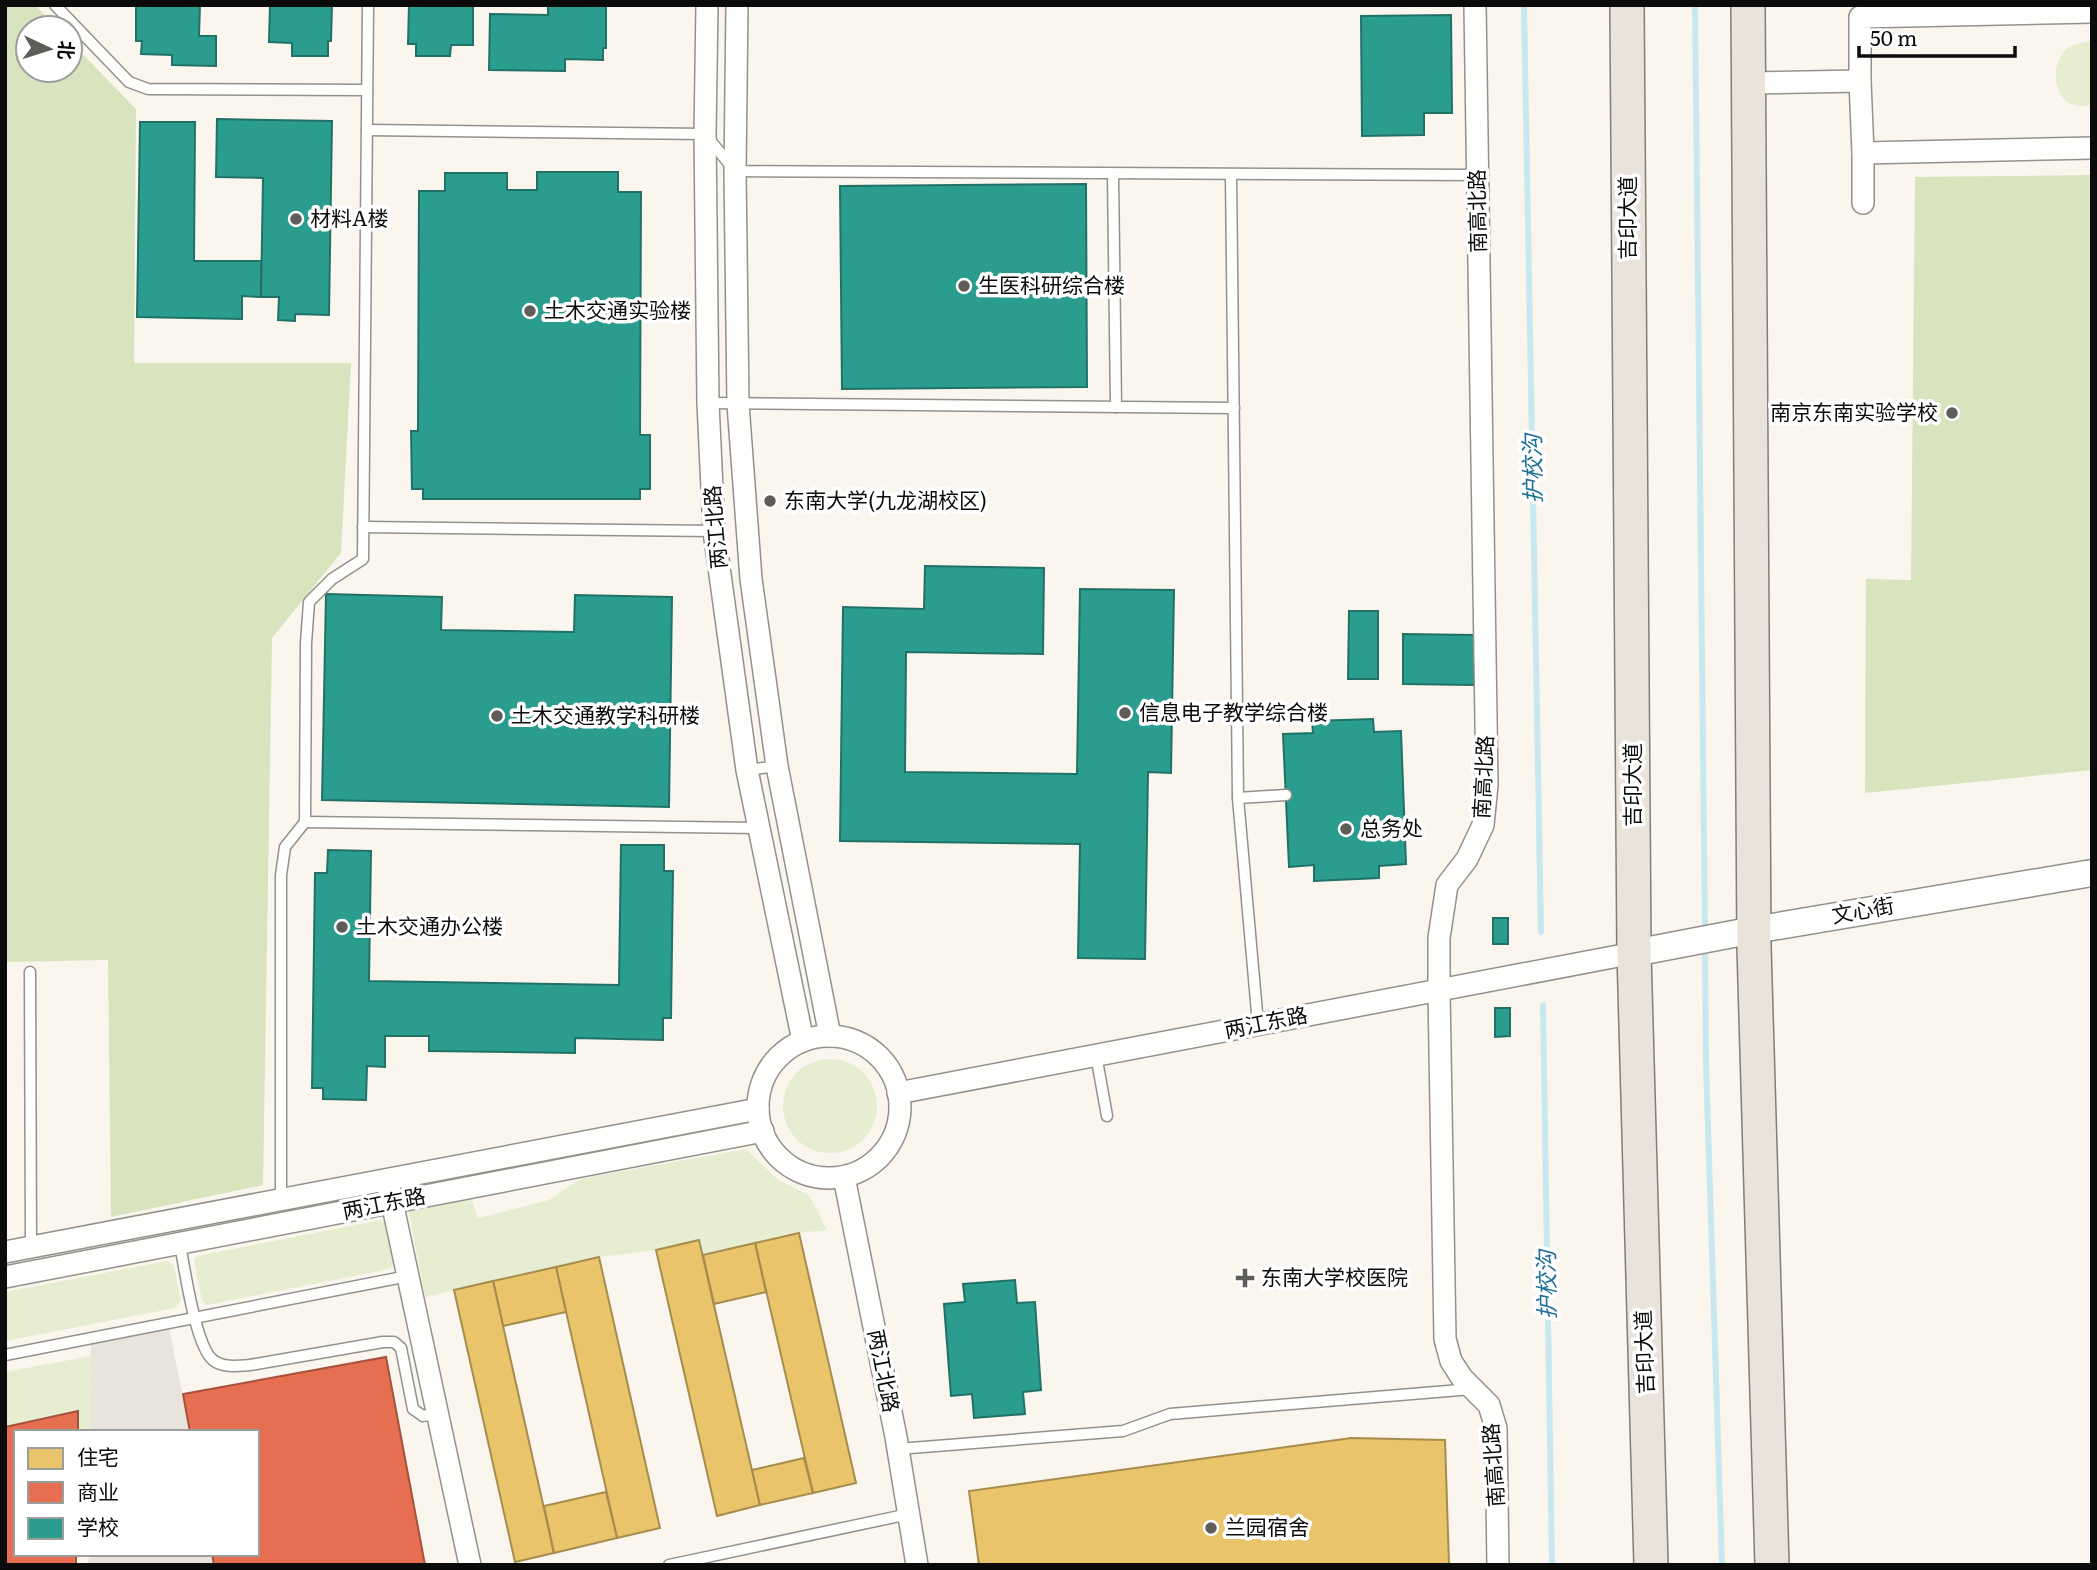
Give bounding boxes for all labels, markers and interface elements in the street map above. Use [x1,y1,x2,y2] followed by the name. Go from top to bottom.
[14,14,84,84] north arrow
[1859,14,2015,58] scale bar
[1870,21,1917,52] text: 50 m
[52,40,82,61] text: 北
[1459,169,1492,253] street label: 南高北路
[1610,176,1641,260] street label: 吉印大道
[310,201,388,232] place label: 材料A楼
[288,211,304,227] marker: 材料A楼
[978,268,1125,299] place label: 生医科研综合楼
[956,278,972,294] marker: 生医科研综合楼
[544,293,691,324] place label: 土木交通实验楼
[522,303,538,319] marker: 土木交通实验楼
[1770,395,1938,426] place label: 南京东南实验学校
[1944,405,1960,421] marker: 南京东南实验学校
[1513,431,1549,504] water label: 护校沟
[784,483,987,514] place label: 东南大学(九龙湖校区)
[694,484,733,570] street label: 两江北路
[762,493,778,509] marker: 东南大学(九龙湖校区)
[1139,695,1328,726] place label: 信息电子教学综合楼
[511,698,700,729] place label: 土木交通教学科研楼
[1117,705,1133,721] marker: 信息电子教学综合楼
[489,708,505,724] marker: 土木交通教学科研楼
[1464,734,1499,820] street label: 南高北路
[1615,743,1646,827] street label: 吉印大道
[1360,811,1423,842] place label: 总务处
[1338,821,1354,837] marker: 总务处
[1829,888,1896,929] street label: 文心街
[356,909,503,940] place label: 土木交通办公楼
[334,919,350,935] marker: 土木交通办公楼
[1221,997,1310,1044] street label: 两江东路
[339,1178,428,1225] street label: 两江东路
[1527,1247,1563,1320] water label: 护校沟
[1261,1260,1408,1291] place label: 东南大学校医院
[1235,1268,1255,1288] marker: 东南大学校医院
[1626,1310,1659,1395] street label: 吉印大道
[862,1326,909,1415] street label: 两江北路
[1473,1422,1510,1508] street label: 南高北路
[14,1430,259,1556] legend
[77,1440,119,1471] text: 住宅
[77,1475,119,1506] text: 商业
[77,1510,119,1541] text: 学校
[1225,1510,1309,1541] place label: 兰园宿舍
[1203,1520,1219,1536] marker: 兰园宿舍

